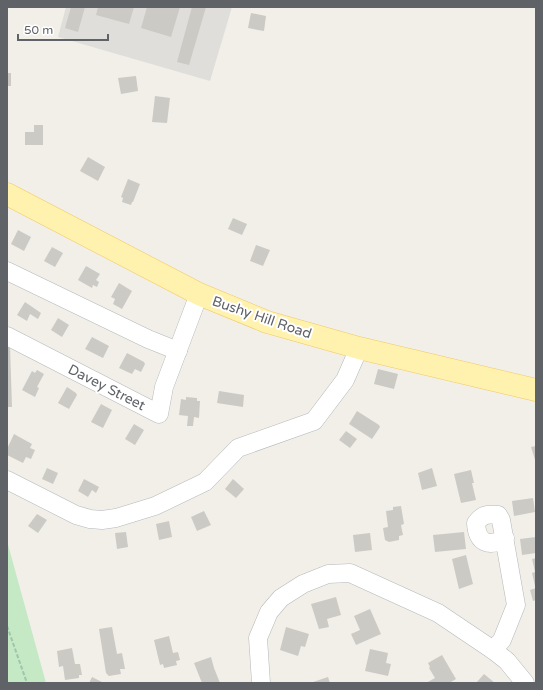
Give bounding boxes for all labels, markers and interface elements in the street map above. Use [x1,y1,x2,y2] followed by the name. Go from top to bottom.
[18,16,108,42] scale bar
[24,23,53,37] text: 50 m
[210,292,314,342] street label: Bushy Hill Road
[65,361,149,414] street label: Davey Street

